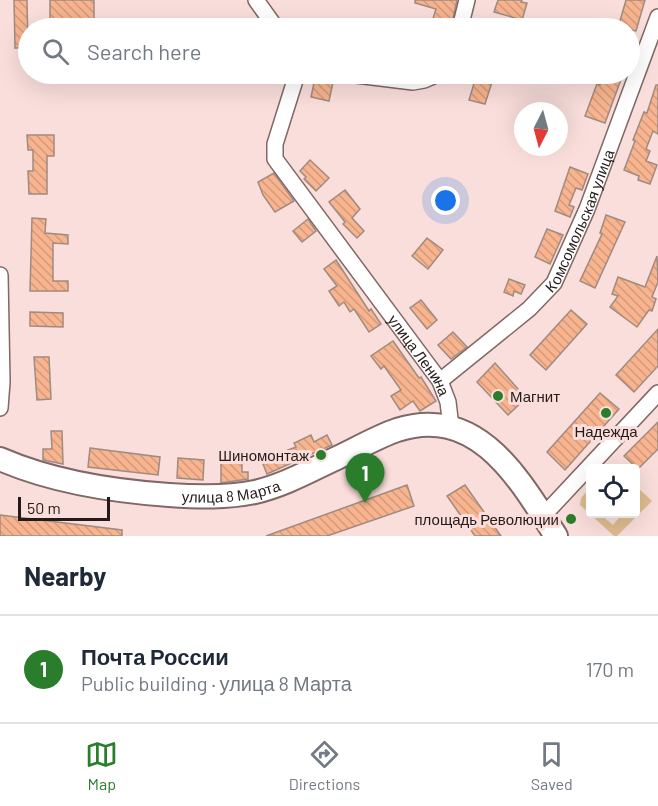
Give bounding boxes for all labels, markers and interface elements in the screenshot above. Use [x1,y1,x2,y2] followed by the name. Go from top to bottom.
[18,18,640,84] search box
[39,35,72,68] icon: search
[87,38,201,64] text: Search here
[514,102,568,156] north arrow
[541,146,618,296] street label: Комсомольская улица
[431,186,460,215] your location
[385,311,454,399] street label: улица Ленина
[510,387,560,405] place label: Магнит
[491,389,505,403] marker: Магнит
[599,406,613,420] marker: Надежда
[574,422,638,440] place label: Надежда
[218,446,309,464] place label: Шиномонтаж
[314,448,328,462] marker: Шиномонтаж
[346,454,385,503] pin: 1
[586,464,640,518] map controls
[586,464,640,518] button: locate
[181,476,283,506] street label: улица 8 Марта
[18,494,110,522] scale bar
[27,498,61,517] text: 50 m
[415,510,559,528] place label: площадь Революции
[564,512,578,526] marker: площадь Революции
[24,560,106,591] text: Nearby
[81,643,229,669] text: Почта России
[40,657,47,681] text: 1
[586,657,634,681] text: 170 m
[81,671,352,695] text: Public building · улица 8 Марта
[85,738,118,793] tab: Map
[289,738,360,793] tab: Directions
[531,738,573,793] tab: Saved

